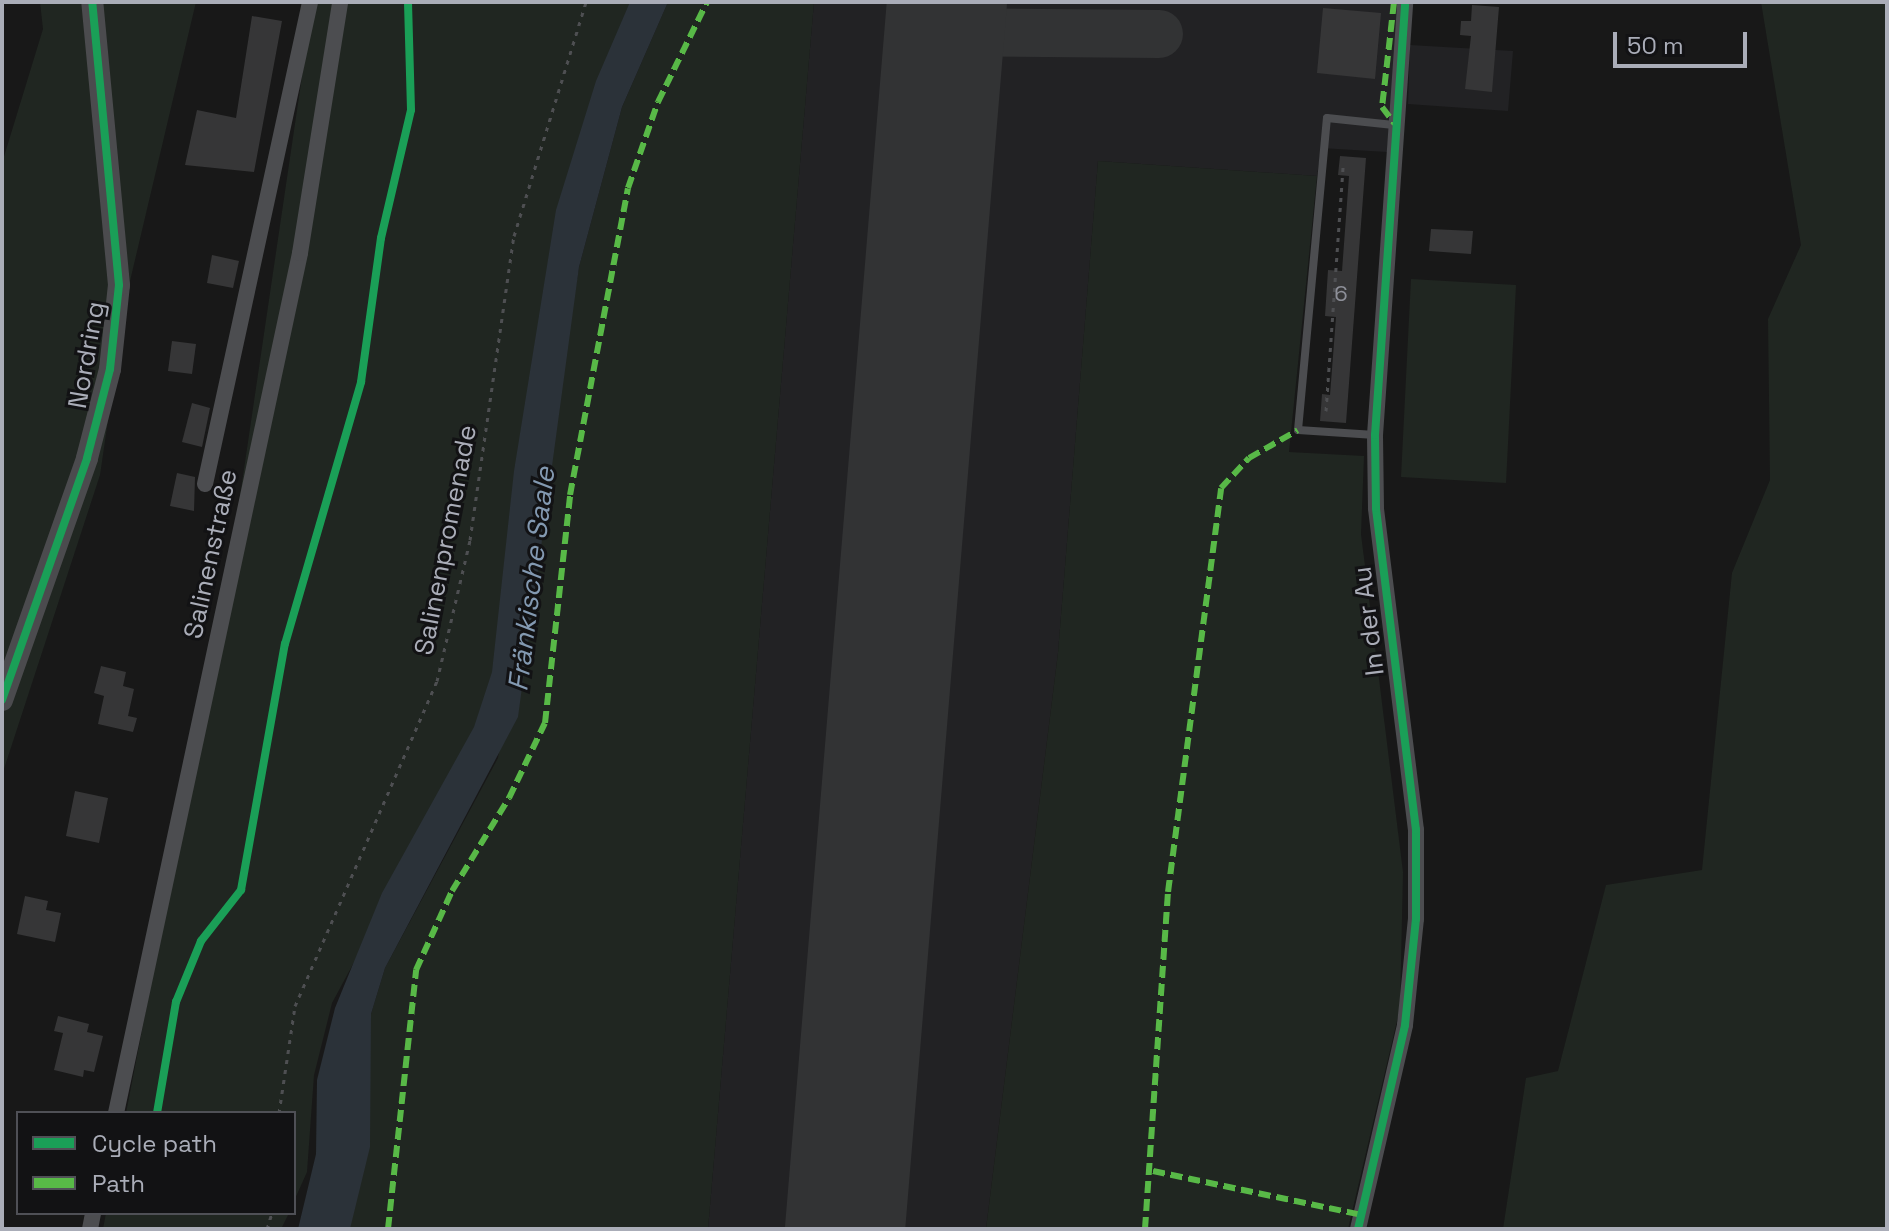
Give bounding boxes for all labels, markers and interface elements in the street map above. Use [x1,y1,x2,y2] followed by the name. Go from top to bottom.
[1617,16,1751,66] scale bar
[1627,30,1684,61] text: 50 m
[1334,281,1348,307] house number: 6
[62,299,112,411] street label: Nordring
[408,422,484,658] street label: Salinenpromenade
[501,465,561,693] water label: Fränkische Saale
[178,466,244,642] street label: Salinenstraße
[1347,565,1391,677] street label: In der Au
[16,1111,296,1215] legend
[92,1128,217,1159] text: Cycle path
[92,1168,145,1199] text: Path

